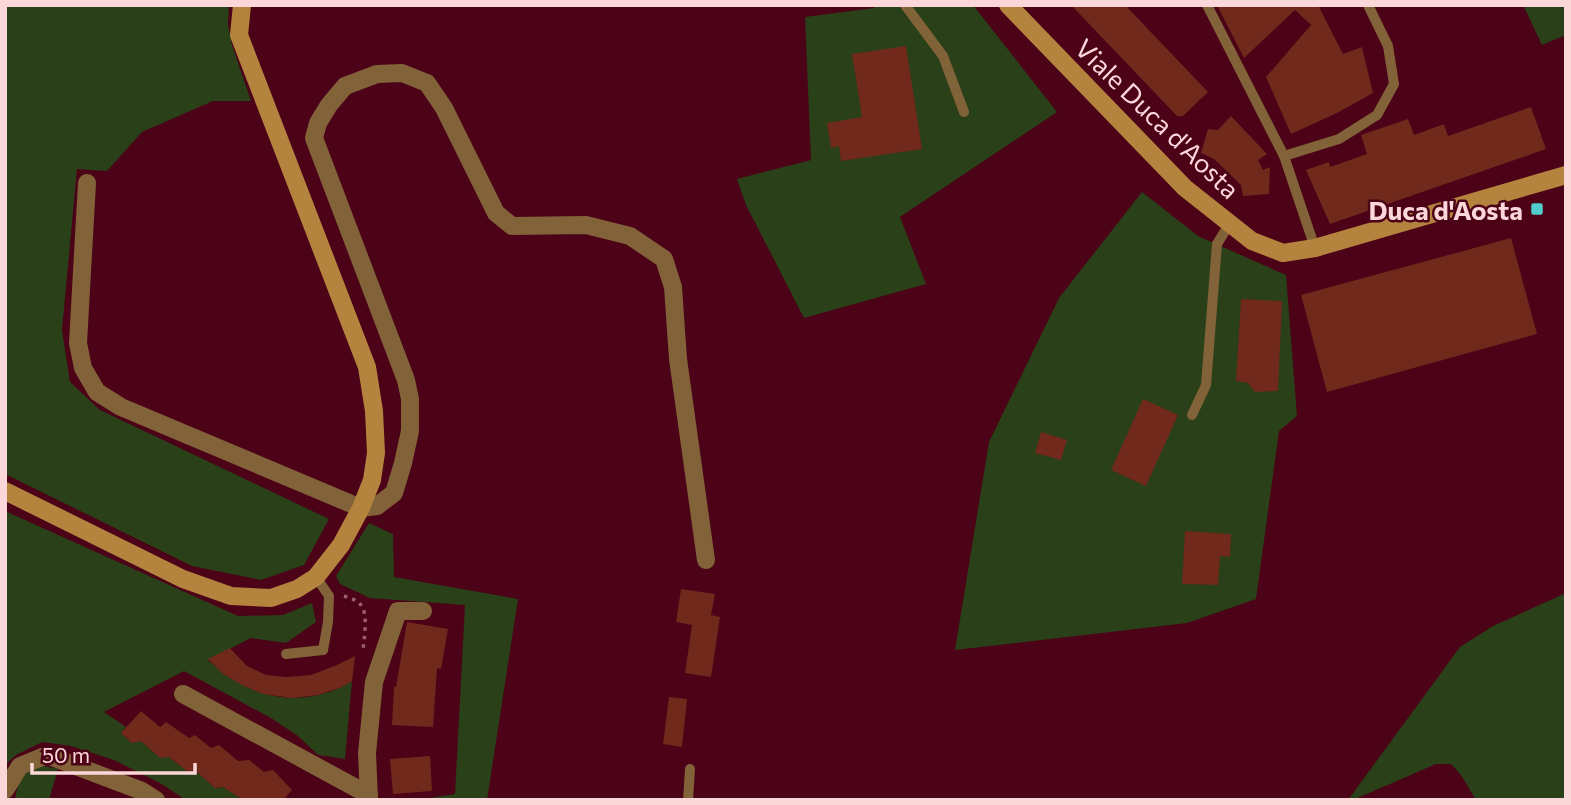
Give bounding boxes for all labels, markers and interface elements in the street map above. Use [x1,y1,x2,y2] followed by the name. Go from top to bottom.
[1070,32,1246,204] street label: Viale Duca d'Aosta
[1368,194,1523,225] place label: Duca d'Aosta
[1529,201,1545,217] marker: Duca d'Aosta
[32,732,194,776] scale bar
[42,742,90,767] text: 50 m

